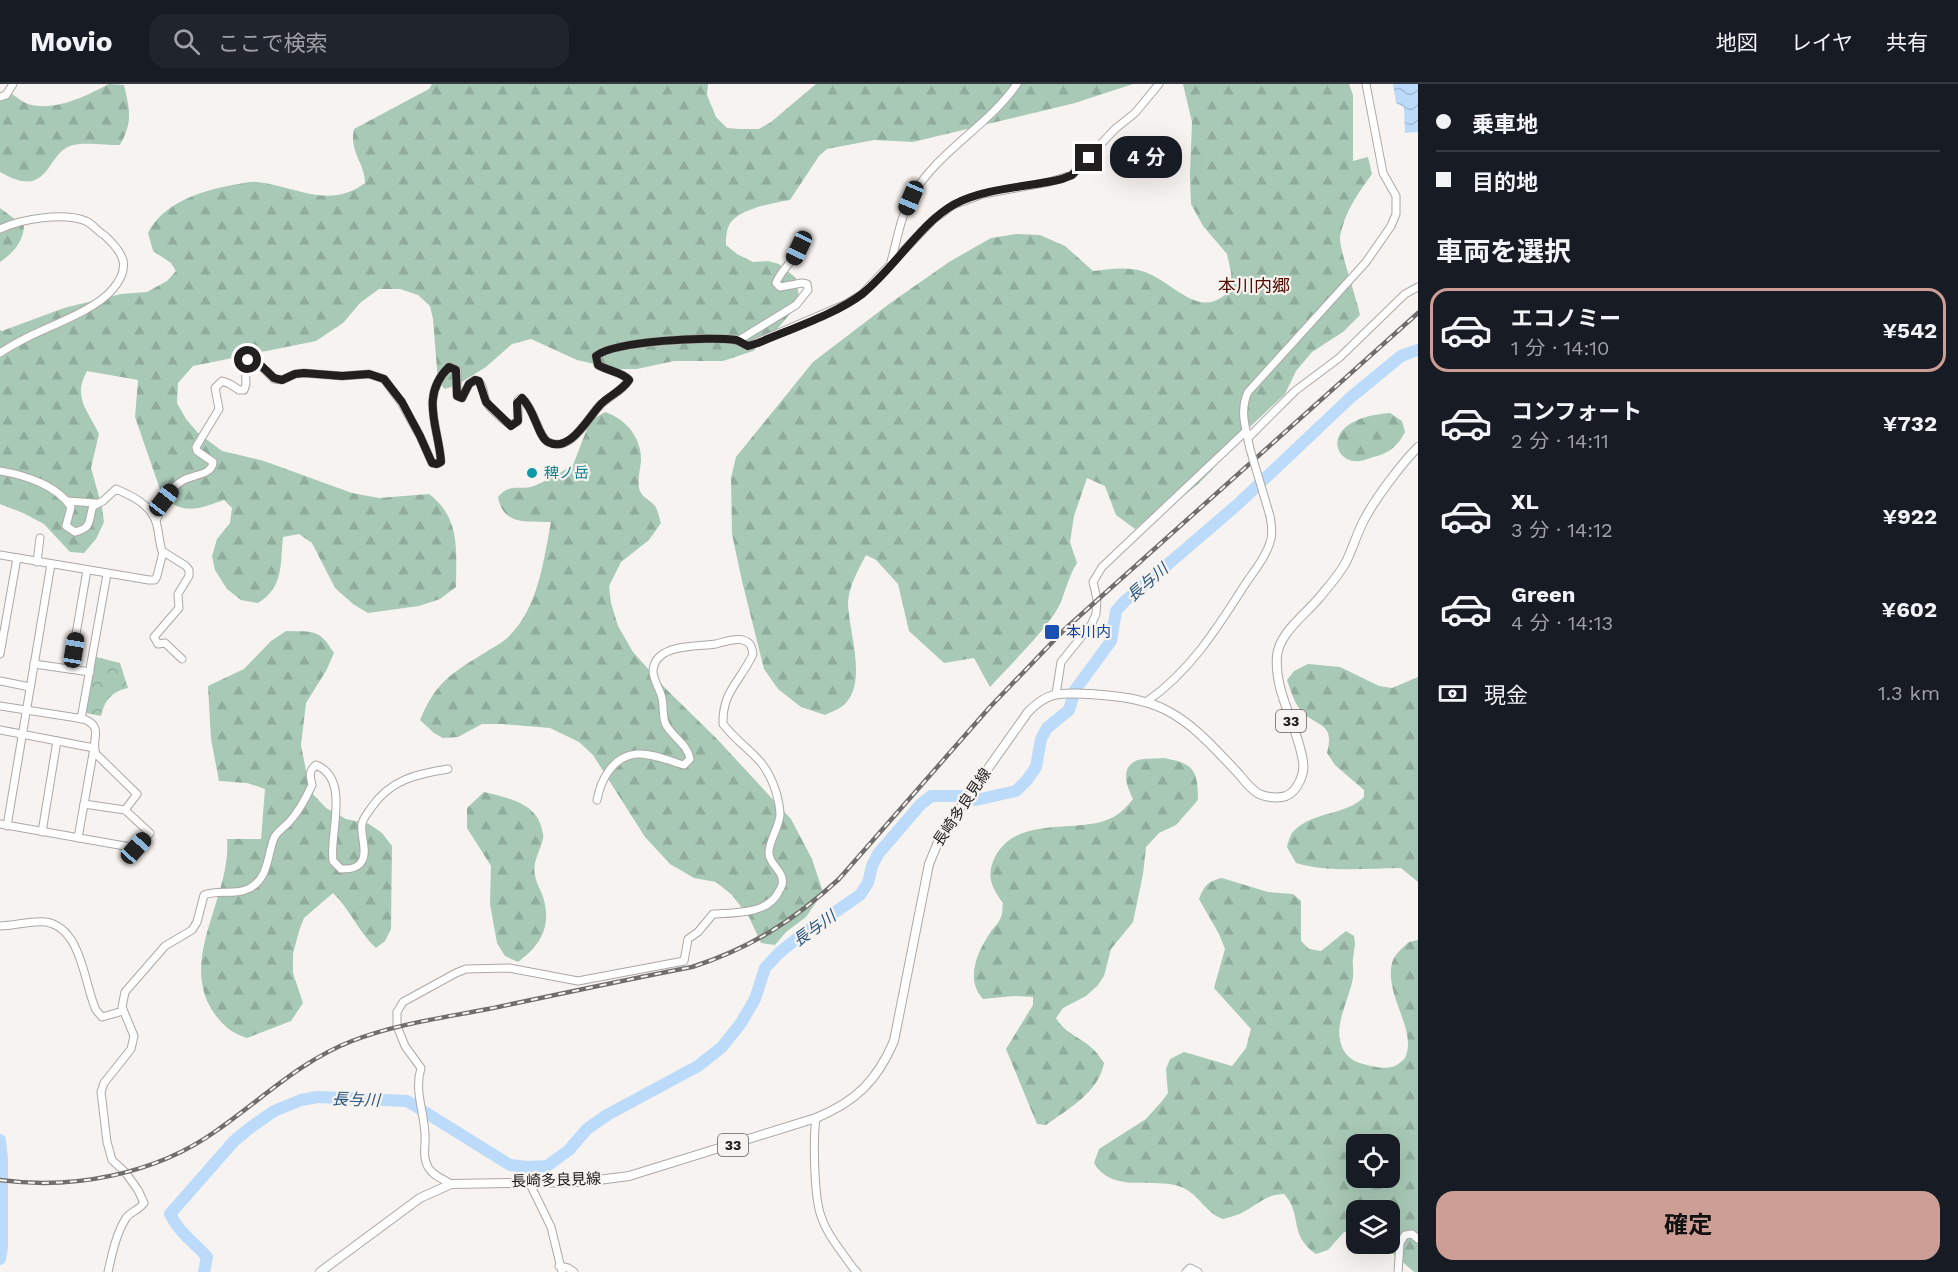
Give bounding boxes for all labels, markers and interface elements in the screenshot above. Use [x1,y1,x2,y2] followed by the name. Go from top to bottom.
[149,14,569,68] search box
[30,25,113,58] text: Movio
[170,25,203,58] icon: search
[1716,30,1758,55] text: 地図
[1791,30,1853,55] text: レイヤ
[1886,30,1928,55] text: 共有
[218,31,328,56] text: ここで検索
[1472,112,1538,137] text: 乗車地
[1110,137,1182,179] callout: 4 分
[1075,144,1102,171] route end
[1127,145,1165,169] text: 4 分
[1472,170,1538,195] text: 目的地
[896,178,926,218] car
[783,228,815,268] car
[1436,236,1571,268] text: 車両を選択
[1218,275,1290,296] district label: 本川内郷
[1439,303,1493,357] icon: car
[1511,306,1621,331] text: エコノミー
[1882,318,1937,343] text: ¥542
[1511,336,1610,360] text: 1 分 · 14:10
[234,346,261,373] route start
[1439,396,1493,450] icon: car
[1511,399,1642,424] text: コンフォート
[1883,411,1937,436] text: ¥732
[1511,429,1609,453] text: 2 分 · 14:11
[544,464,589,482] place label: 稗ノ岳
[525,466,539,480] marker: 稗ノ岳
[146,480,182,520] car
[1439,489,1493,543] icon: car
[1511,489,1539,514] text: XL
[1883,504,1937,529] text: ¥922
[1511,518,1613,542] text: 3 分 · 14:12
[1123,558,1173,605] water label: 長与川
[1439,582,1493,636] icon: car
[1511,582,1575,607] text: Green
[1882,597,1937,622] text: ¥602
[1511,611,1613,635] text: 4 分 · 14:13
[1043,623,1061,641] marker: 本川内
[1066,623,1111,641] place label: 本川内
[62,631,86,669] car
[1436,677,1469,710] icon: cash
[1878,681,1940,705] text: 1.3 km
[1484,683,1528,708] text: 現金
[1276,710,1306,732] road number: 33
[929,765,995,849] street label: 長崎多良見線
[117,829,155,867] car
[789,905,841,950] water label: 長与川
[332,1089,382,1110] water label: 長与川
[718,1134,748,1156] road number: 33
[1346,1134,1400,1254] map controls
[1346,1134,1400,1188] button: locate
[511,1169,601,1191] street label: 長崎多良見線
[1436,1191,1940,1260] button: 確定
[1346,1200,1400,1254] button: layers

